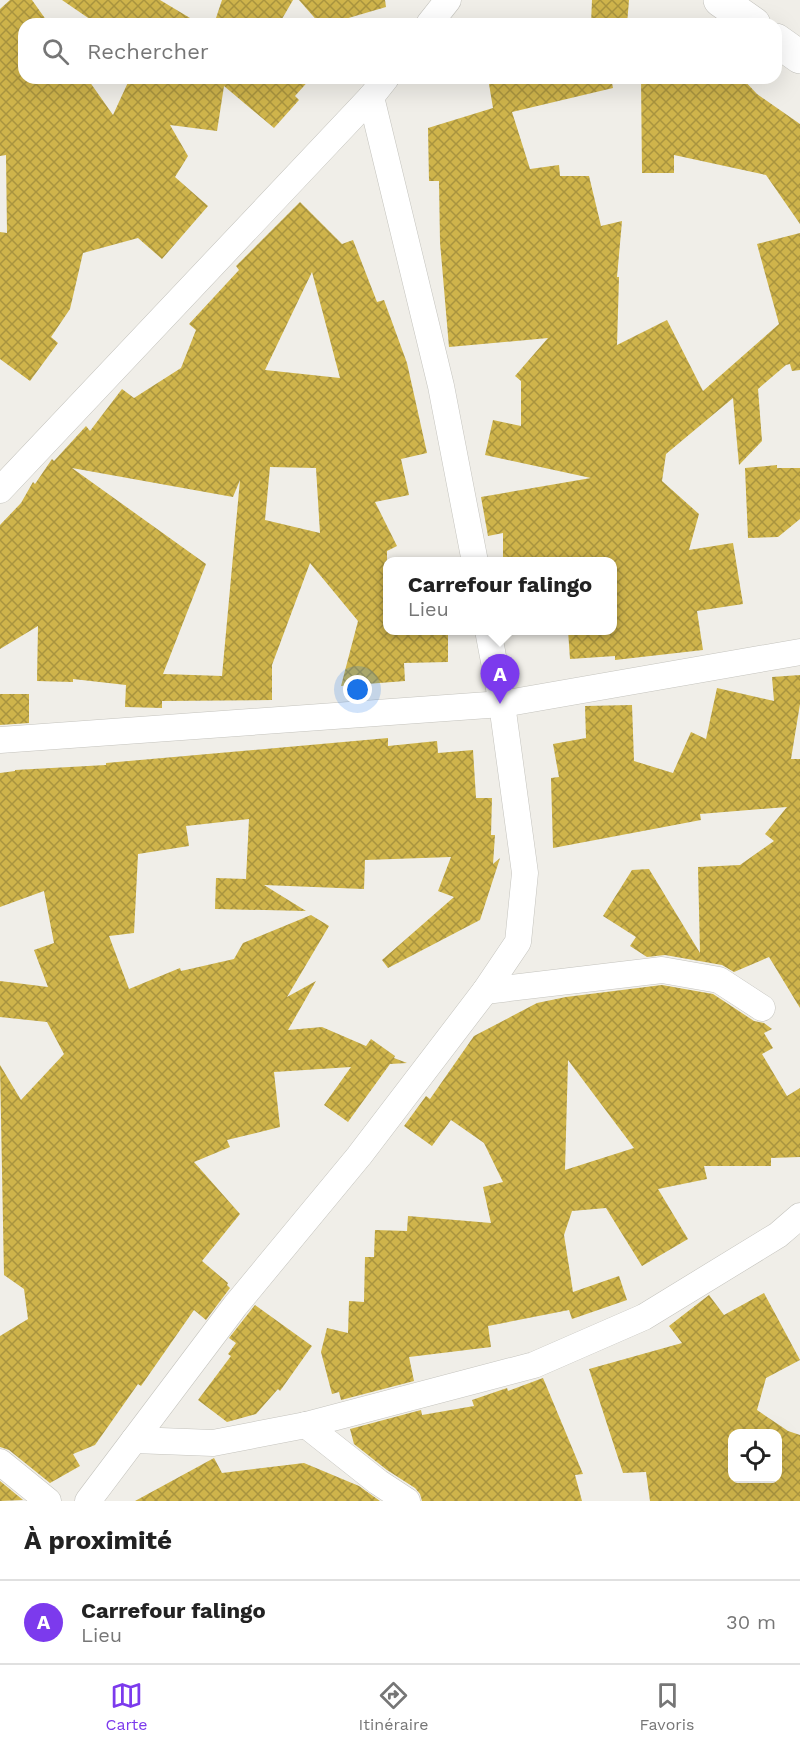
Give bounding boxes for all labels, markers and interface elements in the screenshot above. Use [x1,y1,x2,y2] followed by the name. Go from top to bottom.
[18,18,782,84] search box
[39,35,72,68] icon: search
[87,39,209,64] text: Rechercher
[383,557,617,635] popup
[408,572,592,597] text: Carrefour falingo
[408,597,449,621] text: Lieu
[480,654,520,704] pin: A
[343,675,372,704] your location
[728,1429,782,1483] map controls
[728,1429,782,1483] button: locate
[24,1525,172,1555] text: À proximité
[81,1598,266,1623] text: Carrefour falingo
[37,1610,50,1634] text: A
[726,1610,776,1634] text: 30 m
[81,1623,122,1647] text: Lieu
[106,1679,148,1734] tab: Carte
[359,1679,429,1734] tab: Itinéraire
[640,1679,694,1734] tab: Favoris

